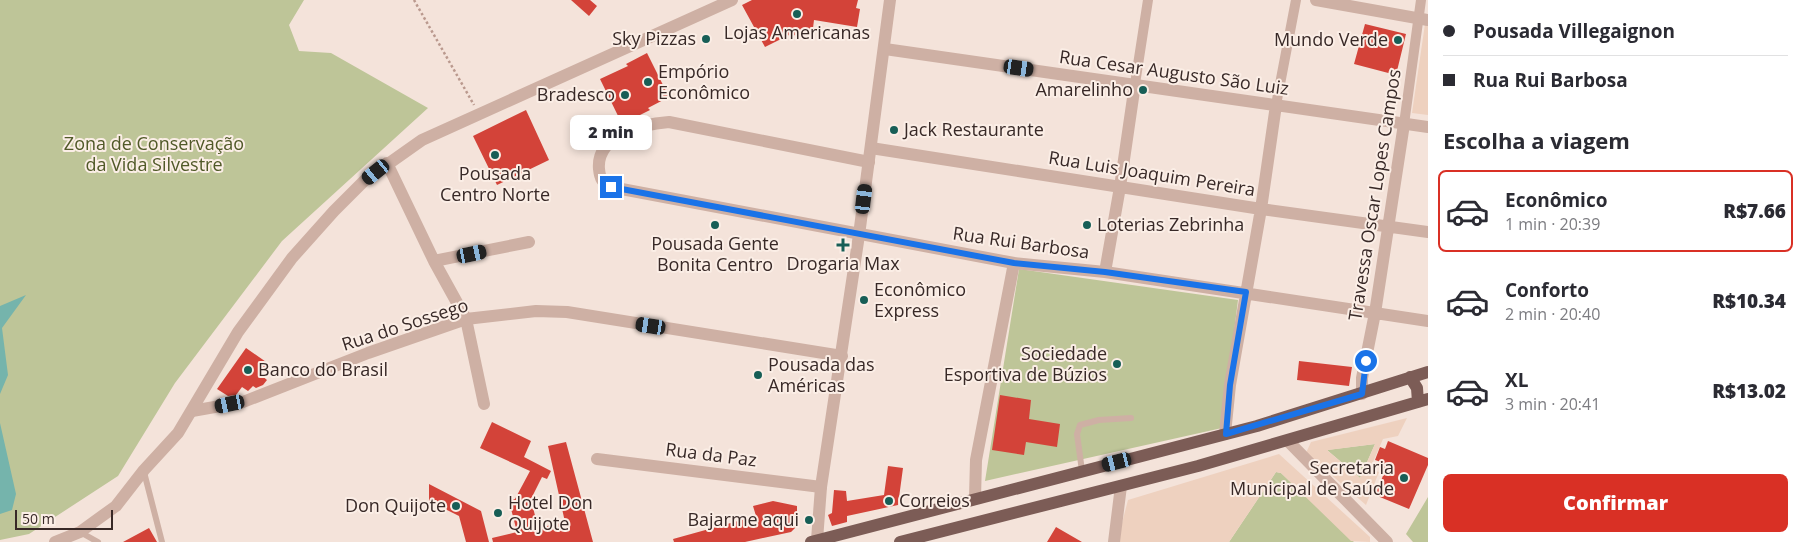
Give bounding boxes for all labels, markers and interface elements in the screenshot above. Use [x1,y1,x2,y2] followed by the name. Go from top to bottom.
[791,8,803,20] marker: Lojas Americanas
[1473,18,1675,44] text: Pousada Villegaignon
[724,20,870,44] place label: Lojas Americanas
[612,26,696,50] place label: Sky Pizzas
[1274,27,1388,51] place label: Mundo Verde
[700,33,712,45] marker: Sky Pizzas
[1392,34,1404,46] marker: Mundo Verde
[1058,44,1290,100] street label: Rua Cesar Augusto São Luiz
[1003,58,1034,78] car
[658,59,750,104] place label: Empório Econômico
[1342,67,1406,322] street label: Travessa Oscar Lopes Campos
[1473,67,1628,93] text: Rua Rui Barbosa
[642,76,654,88] marker: Empório Econômico
[1035,77,1133,101] place label: Amarelinho
[537,82,615,106] place label: Bradesco
[1137,84,1149,96] marker: Amarelinho
[619,89,631,101] marker: Bradesco
[570,114,652,150] callout: 2 min
[902,117,1044,141] place label: Jack Restaurante
[588,121,634,143] text: 2 min
[888,124,900,136] marker: Jack Restaurante
[1443,125,1630,155] text: Escolha a viagem
[64,131,244,176] park label: Zona de Conservação da Vida Silvestre
[1047,145,1257,201] street label: Rua Luis Joaquim Pereira
[489,149,501,161] marker: Pousada Centro Norte
[359,157,392,187] car
[440,161,550,206] place label: Pousada Centro Norte
[600,176,622,198] route end
[854,183,873,215] car
[1505,187,1607,213] text: Econômico
[1445,189,1490,234] icon: car
[1723,198,1786,224] text: R$7.66
[1097,212,1244,236] place label: Loterias Zebrinha
[1505,213,1600,235] text: 1 min · 20:39
[709,219,721,231] marker: Pousada Gente Bonita Centro
[1081,219,1093,231] marker: Loterias Zebrinha
[951,221,1091,263] street label: Rua Rui Barbosa
[651,231,779,276] place label: Pousada Gente Bonita Centro
[837,239,849,251] marker: Drogaria Max
[455,244,488,264] car
[786,251,900,275] place label: Drogaria Max
[874,277,966,322] place label: Econômico Express
[1505,277,1589,303] text: Conforto
[1445,279,1490,324] icon: car
[1712,288,1786,314] text: R$10.34
[338,292,471,356] street label: Rua do Sossego
[858,294,870,306] marker: Econômico Express
[1505,303,1600,325] text: 2 min · 20:40
[635,316,666,336] car
[944,341,1107,386] place label: Sociedade Esportiva de Búzios
[1355,350,1377,372] route start
[768,352,875,397] place label: Pousada das Américas
[258,357,388,381] place label: Banco do Brasil
[1111,358,1123,370] marker: Sociedade Esportiva de Búzios
[242,364,254,376] marker: Banco do Brasil
[1505,367,1528,393] text: XL
[752,369,764,381] marker: Pousada das Américas
[1445,369,1490,414] icon: car
[1712,378,1786,404] text: R$13.02
[1505,393,1600,415] text: 3 min · 20:41
[213,394,246,414] car
[664,437,758,472] street label: Rua da Paz
[1100,451,1133,473] car
[1230,455,1394,500] place label: Secretaria Municipal de Saúde
[1398,472,1410,484] marker: Secretaria Municipal de Saúde
[1443,474,1788,532] button: Confirmar
[899,488,970,512] place label: Correios
[508,490,593,535] place label: Hotel Don Quijote
[345,493,446,517] place label: Don Quijote
[883,495,895,507] marker: Correios
[450,500,462,512] marker: Don Quijote
[15,507,112,530] scale bar
[492,507,504,519] marker: Hotel Don Quijote
[687,507,799,531] place label: Bajarme aqui
[22,509,55,528] text: 50 m
[803,514,815,526] marker: Bajarme aqui

